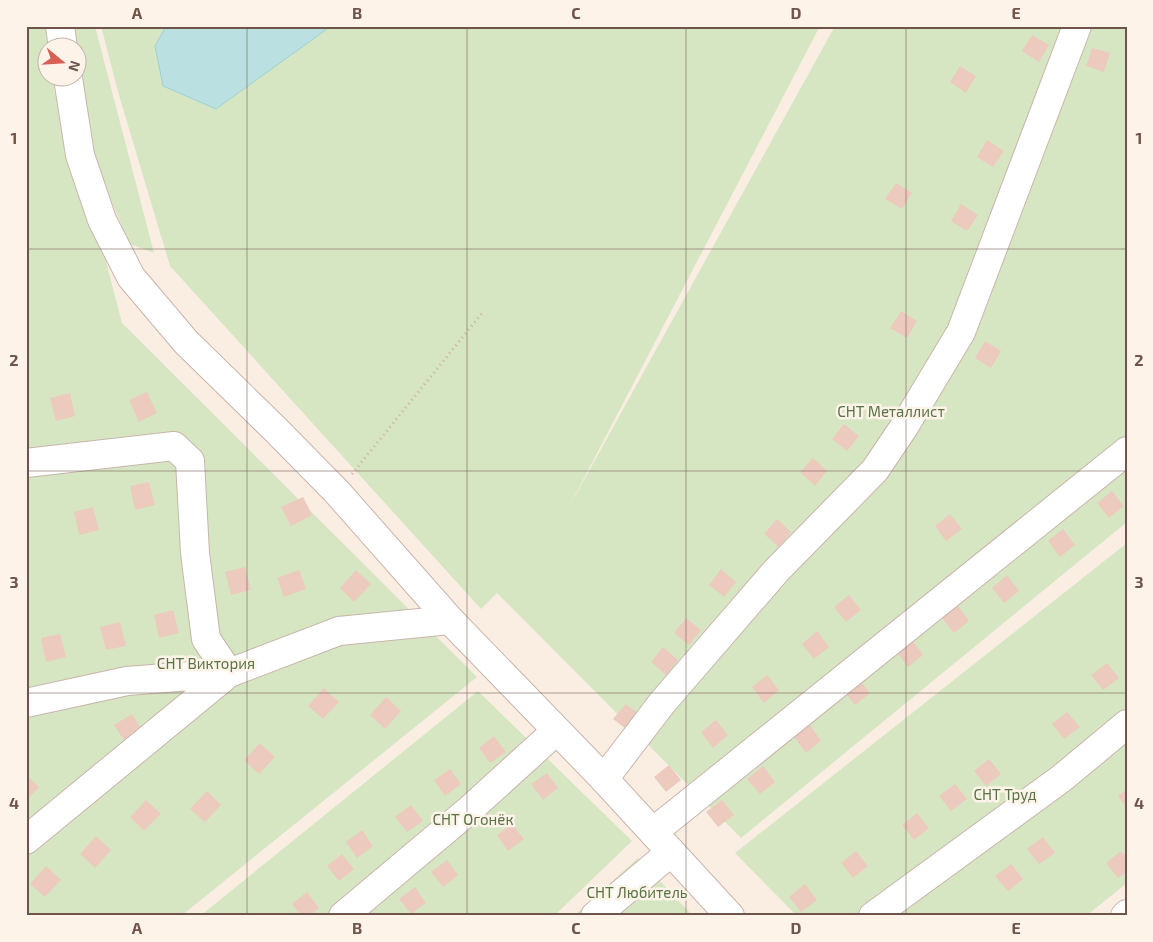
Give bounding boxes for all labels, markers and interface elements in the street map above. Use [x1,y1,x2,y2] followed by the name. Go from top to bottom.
[132,3,143,22] text: A
[352,3,362,22] text: B
[571,3,581,22] text: C
[791,3,802,22] text: D
[1011,3,1021,22] text: E
[38,38,88,88] north arrow
[65,59,84,74] text: N
[11,128,17,147] text: 1
[1136,128,1142,147] text: 1
[9,350,19,369] text: 2
[1134,350,1144,369] text: 2
[837,402,945,420] park label: СНТ Металлист
[9,572,19,591] text: 3
[1134,572,1144,591] text: 3
[157,654,255,672] park label: СНТ Виктория
[974,785,1037,804] park label: СНТ Труд
[9,793,19,812] text: 4
[1134,793,1144,812] text: 4
[433,810,513,828] park label: СНТ Огонёк
[586,883,688,901] park label: СНТ Любитель
[132,918,143,937] text: A
[352,918,362,937] text: B
[571,918,581,937] text: C
[791,918,802,937] text: D
[1011,918,1021,937] text: E

